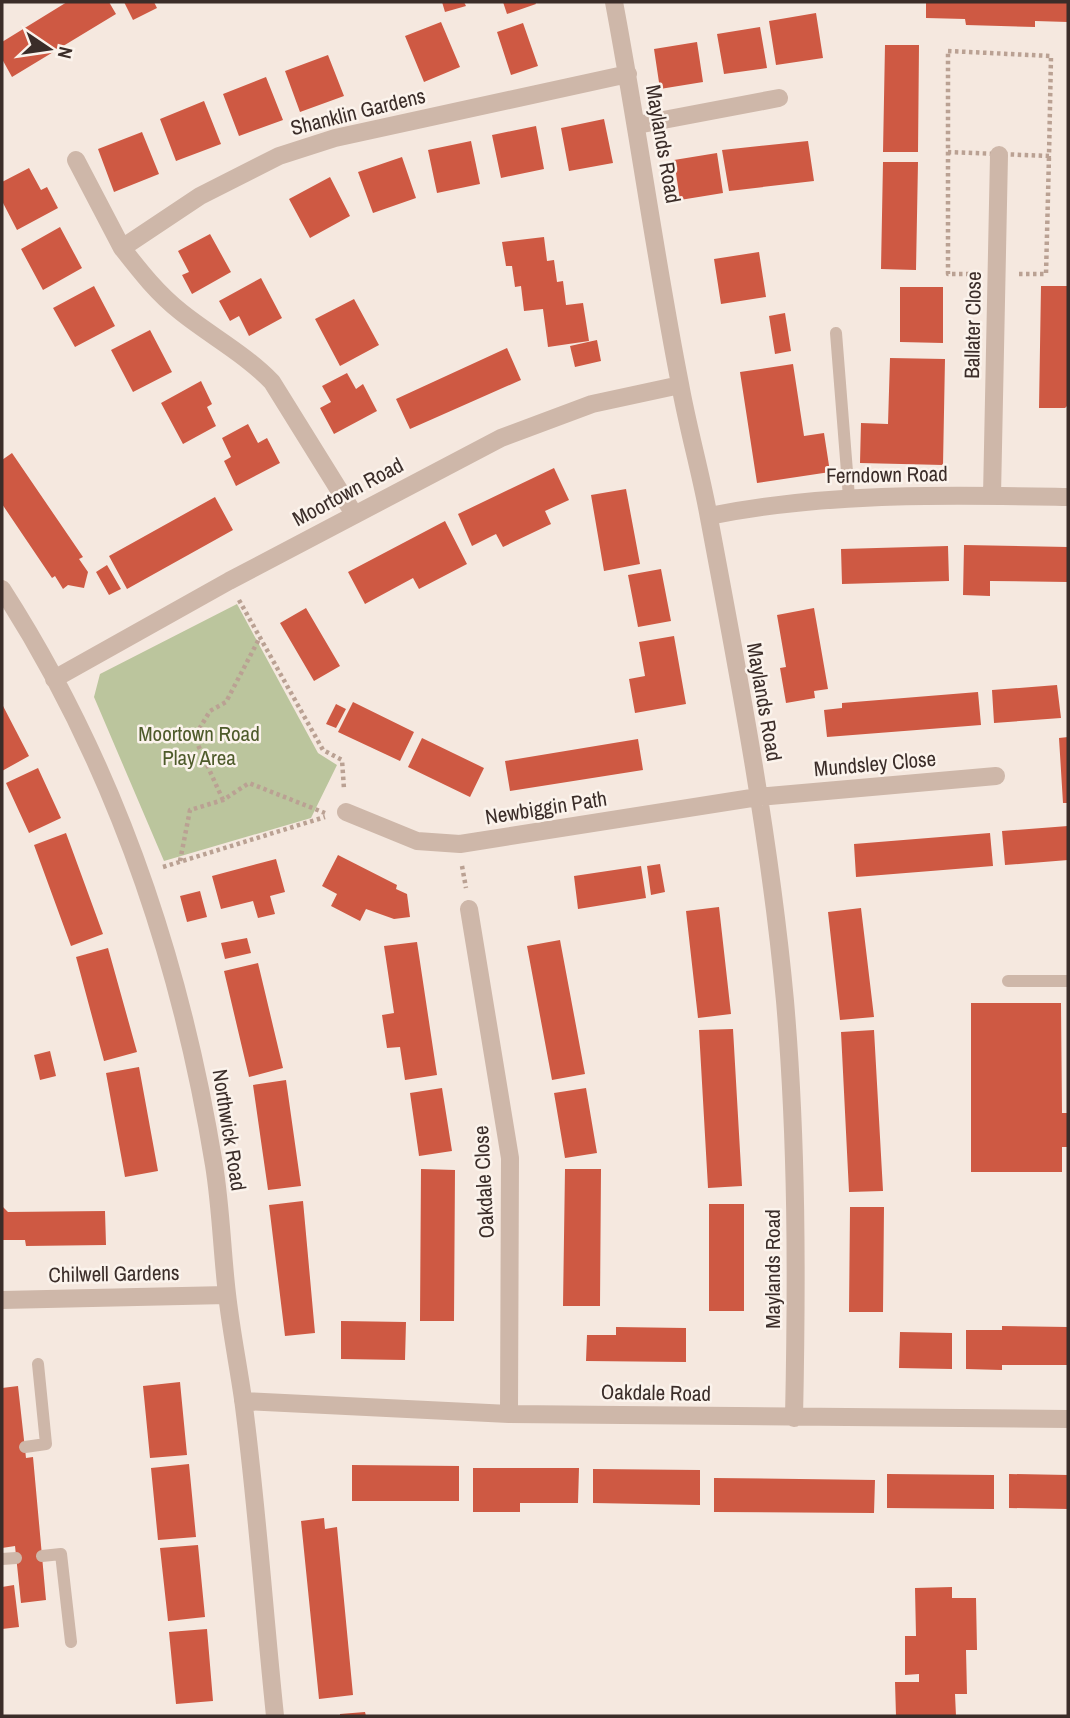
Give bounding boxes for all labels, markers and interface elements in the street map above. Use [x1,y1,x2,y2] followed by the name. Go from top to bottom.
[14,14,84,84] north arrow
[52,44,79,61] text: N
[287,81,428,142] street label: Shanklin Gardens
[639,82,688,205] street label: Maylands Road
[957,271,988,379] street label: Ballater Close
[287,450,408,533] street label: Moortown Road
[826,459,948,490] street label: Ferndown Road
[740,640,789,763] street label: Maylands Road
[138,719,260,772] park label: Moortown Road Play Area
[813,744,937,783] street label: Mundsley Close
[483,784,609,831] street label: Newbiggin Path
[206,1067,253,1193] street label: Northwick Road
[466,1125,501,1239] street label: Oakdale Close
[758,1209,787,1329] street label: Maylands Road
[48,1258,180,1289] street label: Chilwell Gardens
[601,1377,711,1408] street label: Oakdale Road

